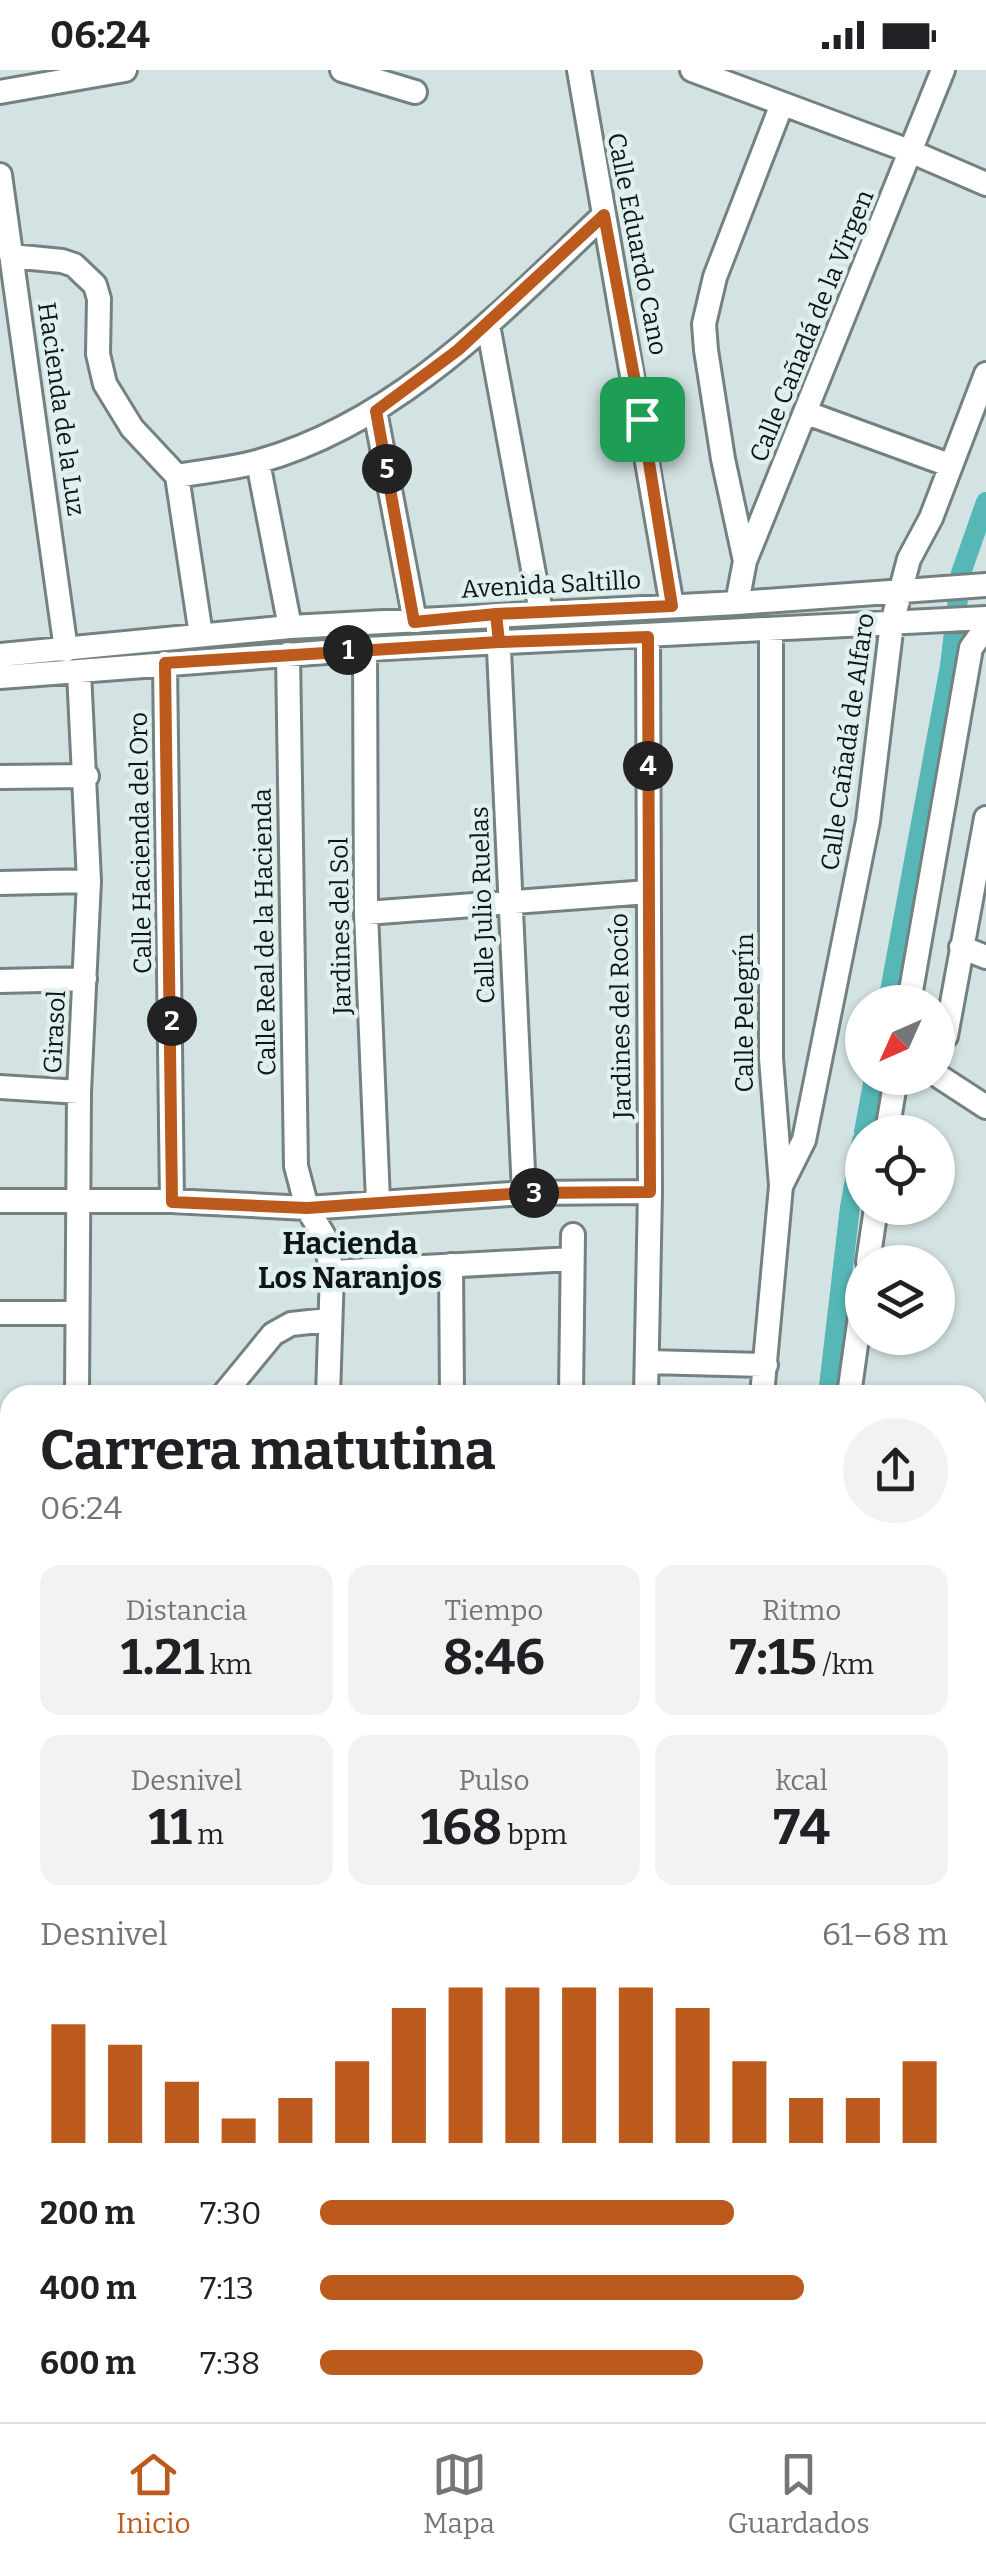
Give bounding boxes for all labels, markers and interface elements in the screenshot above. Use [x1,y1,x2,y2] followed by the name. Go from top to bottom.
[50,12,150,58] text: 06:24
[601,130,673,358] street label: Calle Eduardo Cano
[744,185,880,466] street label: Calle Cañadá de la Virgen
[31,300,91,518] street label: Hacienda de la Luz
[600,377,685,462] pin
[615,392,670,447] icon: arrive
[362,444,412,494] pin: 5
[379,452,395,485] text: 5
[460,565,642,605] street label: Avenida Saltillo
[815,611,881,873] street label: Calle Cañadá de Alfaro
[323,625,373,675] pin: 1
[342,633,354,666] text: 1
[124,712,158,974] street label: Calle Hacienda del Oro
[623,741,673,791] pin: 4
[639,749,657,782] text: 4
[247,788,283,1076] street label: Calle Real de la Hacienda
[465,806,501,1004] street label: Calle Julio Ruelas
[324,837,358,1016] street label: Jardines del Sol
[604,913,638,1120] street label: Jardines del Rocío
[730,933,760,1093] street label: Calle Pelegrín
[845,985,955,1095] north arrow
[845,985,955,1355] map controls
[38,990,72,1074] street label: Girasol
[147,996,197,1046] pin: 2
[164,1004,180,1037] text: 2
[845,1115,955,1225] button: locate
[509,1168,559,1218] pin: 3
[526,1176,542,1209] text: 3
[258,1226,442,1296] district label: Hacienda Los Naranjos
[845,1245,955,1355] button: layers
[40,1418,496,1484] text: Carrera matutina
[843,1418,948,1523] button: share
[40,1489,122,1527] text: 06:24
[126,1594,247,1627] text: Distancia
[445,1594,543,1627] text: Tiempo
[762,1594,841,1627] text: Ritmo
[121,1627,204,1687] text: 1.21
[443,1627,545,1687] text: 8:46
[729,1627,817,1687] text: 7:15
[204,1648,252,1681] text: km
[817,1648,874,1681] text: /km
[130,1764,242,1797] text: Desnivel
[458,1764,530,1797] text: Pulso
[776,1764,828,1797] text: kcal
[149,1797,192,1857] text: 11
[421,1797,502,1857] text: 168
[773,1797,830,1857] text: 74
[192,1818,224,1851] text: m
[502,1818,567,1851] text: bpm
[40,1915,168,1953] text: Desnivel
[822,1915,948,1953] text: 61–68 m
[40,2194,135,2232] text: 200 m
[200,2194,262,2232] text: 7:30
[40,2269,136,2307] text: 400 m
[200,2269,254,2307] text: 7:13
[40,2344,136,2382] text: 600 m
[200,2344,260,2382] text: 7:38
[116,2447,191,2540] tab: Inicio
[423,2447,495,2540] tab: Mapa
[727,2447,870,2540] tab: Guardados

